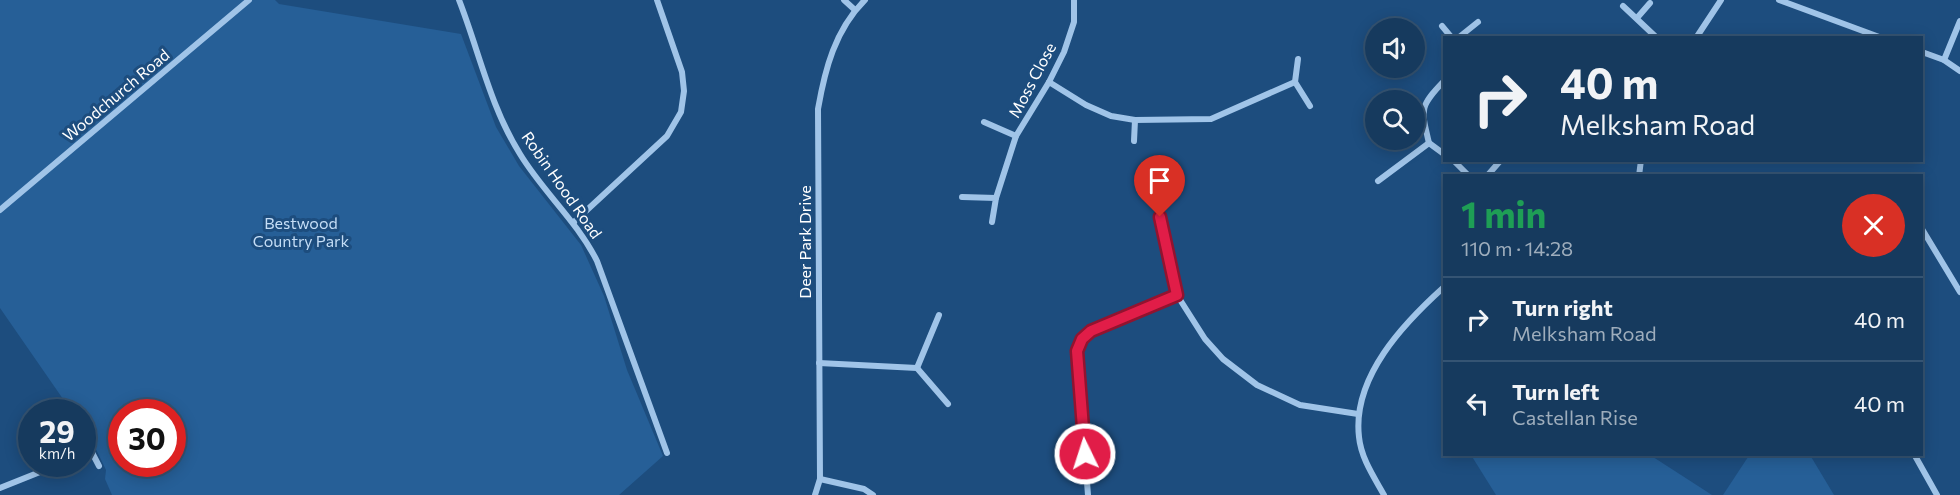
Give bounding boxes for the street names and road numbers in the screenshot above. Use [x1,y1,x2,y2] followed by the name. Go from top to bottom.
[1004,39,1059,121] street label: Moss Close
[59,45,173,145] street label: Woodchurch Road
[518,128,606,242] street label: Robin Hood Road
[795,185,814,299] street label: Deer Park Drive

